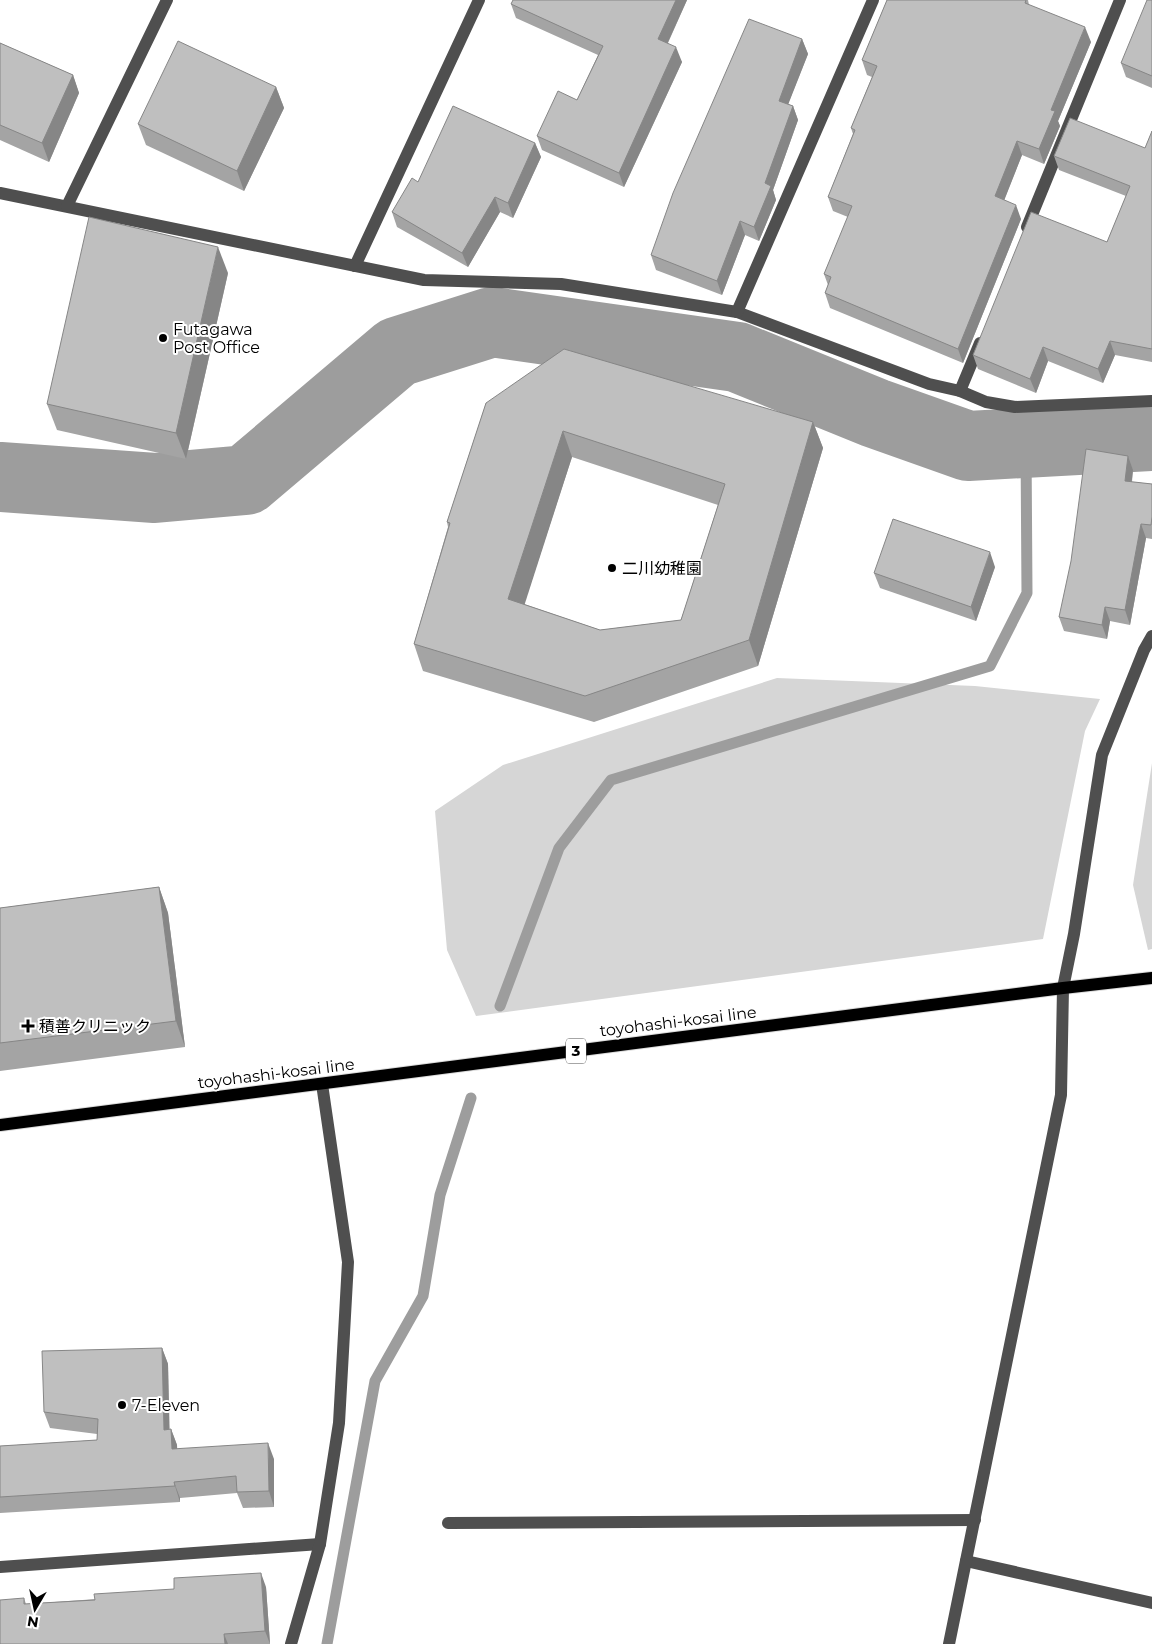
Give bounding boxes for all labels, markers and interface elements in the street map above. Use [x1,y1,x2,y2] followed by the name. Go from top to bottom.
[173,320,260,357] place label: Futagawa Post Office
[157,332,169,344] marker: Futagawa Post Office
[622,559,702,578] place label: 二川幼稚園
[606,562,618,574] marker: 二川幼稚園
[599,1002,758,1041] street label: toyohashi-kosai line
[39,1017,151,1036] place label: 積善クリニック
[21,1019,35,1033] marker: 積善クリニック
[566,1038,586,1064] road number: 3
[197,1054,356,1093] street label: toyohashi-kosai line
[132,1396,200,1415] place label: 7-Eleven
[116,1399,128,1411] marker: 7-Eleven
[10,1584,60,1634] north arrow
[26,1612,40,1632] text: N

